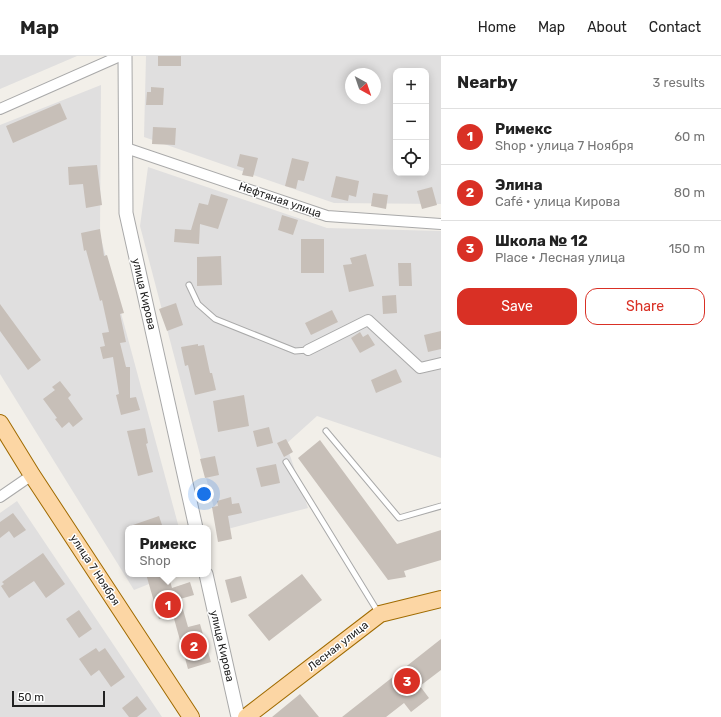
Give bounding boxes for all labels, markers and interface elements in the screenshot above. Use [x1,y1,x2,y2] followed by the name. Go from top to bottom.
[20,16,59,39] text: Map
[478,19,516,36] text: Home
[538,19,565,36] text: Map
[587,19,627,36] text: About
[649,19,701,36] text: Contact
[345,68,381,104] north arrow
[393,68,429,176] map controls
[393,68,429,104] button: +
[457,72,518,92] text: Nearby
[653,75,705,90] text: 3 results
[393,104,429,140] button: −
[495,120,552,138] text: Римекс
[467,129,473,144] text: 1
[674,129,705,144] text: 60 m
[495,138,634,153] text: Shop · улица 7 Ноября
[393,140,429,176] button: locate
[495,176,543,194] text: Элина
[237,180,323,220] street label: Нефтяная улица
[466,185,474,200] text: 2
[674,185,705,200] text: 80 m
[495,194,620,209] text: Café · улица Кирова
[495,232,588,250] text: Школа № 12
[466,241,474,256] text: 3
[669,241,705,256] text: 150 m
[495,250,625,265] text: Place · Лесная улица
[129,257,159,331] street label: улица Кирова
[457,288,577,325] button: Save
[585,288,705,325] button: Share
[194,484,214,504] your location
[125,525,211,577] popup
[67,532,123,608] street label: улица 7 Ноября
[139,535,197,553] text: Римекс
[139,553,171,568] text: Shop
[155,590,181,620] pin: 1
[207,609,237,683] street label: улица Кирова
[305,618,371,674] street label: Лесная улица
[181,631,207,661] pin: 2
[394,666,420,696] pin: 3
[12,689,105,708] scale bar
[18,691,44,704] text: 50 m

